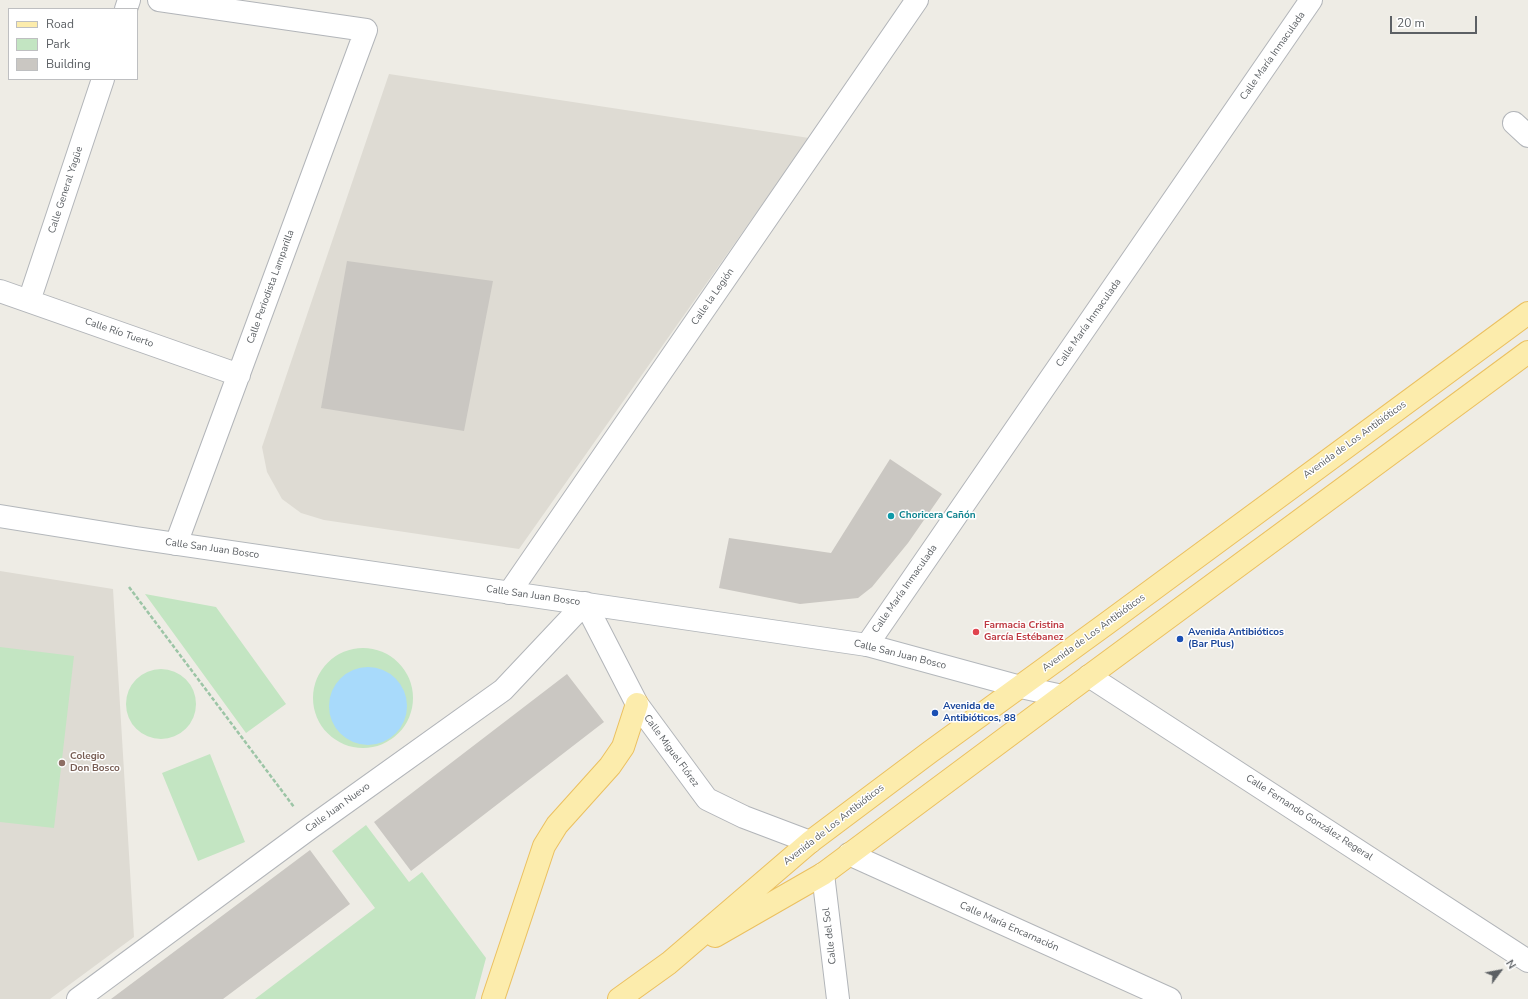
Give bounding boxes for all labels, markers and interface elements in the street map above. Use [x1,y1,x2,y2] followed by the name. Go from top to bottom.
[8,8,138,80] legend
[1392,8,1479,34] scale bar
[1238,10,1308,102] street label: Calle María Inmaculada
[1397,15,1425,31] text: 20 m
[46,16,74,32] text: Road
[46,36,70,52] text: Park
[46,56,91,72] text: Building
[46,145,86,235] street label: Calle General Yagüe
[245,228,297,346] street label: Calle Periodista Lamparilla
[689,266,737,328] street label: Calle la Legión
[1054,277,1124,369] street label: Calle María Inmaculada
[83,316,155,350] street label: Calle Río Tuerto
[1301,399,1409,481] street label: Avenida de Los Antibióticos
[899,510,975,522] place label: Choricera Cañón
[886,511,896,521] marker: Choricera Cañón
[164,536,260,562] street label: Calle San Juan Bosco
[870,543,940,635] street label: Calle María Inmaculada
[485,583,581,609] street label: Calle San Juan Bosco
[1040,592,1148,674] street label: Avenida de Los Antibióticos
[984,620,1064,644] place label: Farmacia Cristina García Estébanez
[971,627,981,637] marker: Farmacia Cristina García Estébanez
[1188,627,1284,650] place label: Avenida Antibióticos (Bar Plus)
[1175,634,1185,644] marker: Avenida Antibióticos (Bar Plus)
[852,638,948,672] street label: Calle San Juan Bosco
[943,701,1016,724] place label: Avenida de Antibióticos, 88
[930,708,940,718] marker: Avenida de Antibióticos, 88
[641,713,701,789] street label: Calle Miguel Flórez
[70,751,120,774] place label: Colegio Don Bosco
[57,758,67,768] marker: Colegio Don Bosco
[1243,772,1375,864] street label: Calle Fernando González Regeral
[303,781,373,835] street label: Calle Juan Nuevo
[781,782,887,868] street label: Avenida de Los Antibióticos
[958,900,1060,954] street label: Calle María Encarnación
[821,907,839,965] street label: Calle del Sol
[1480,951,1520,991] north arrow
[1502,957,1519,972] text: N

